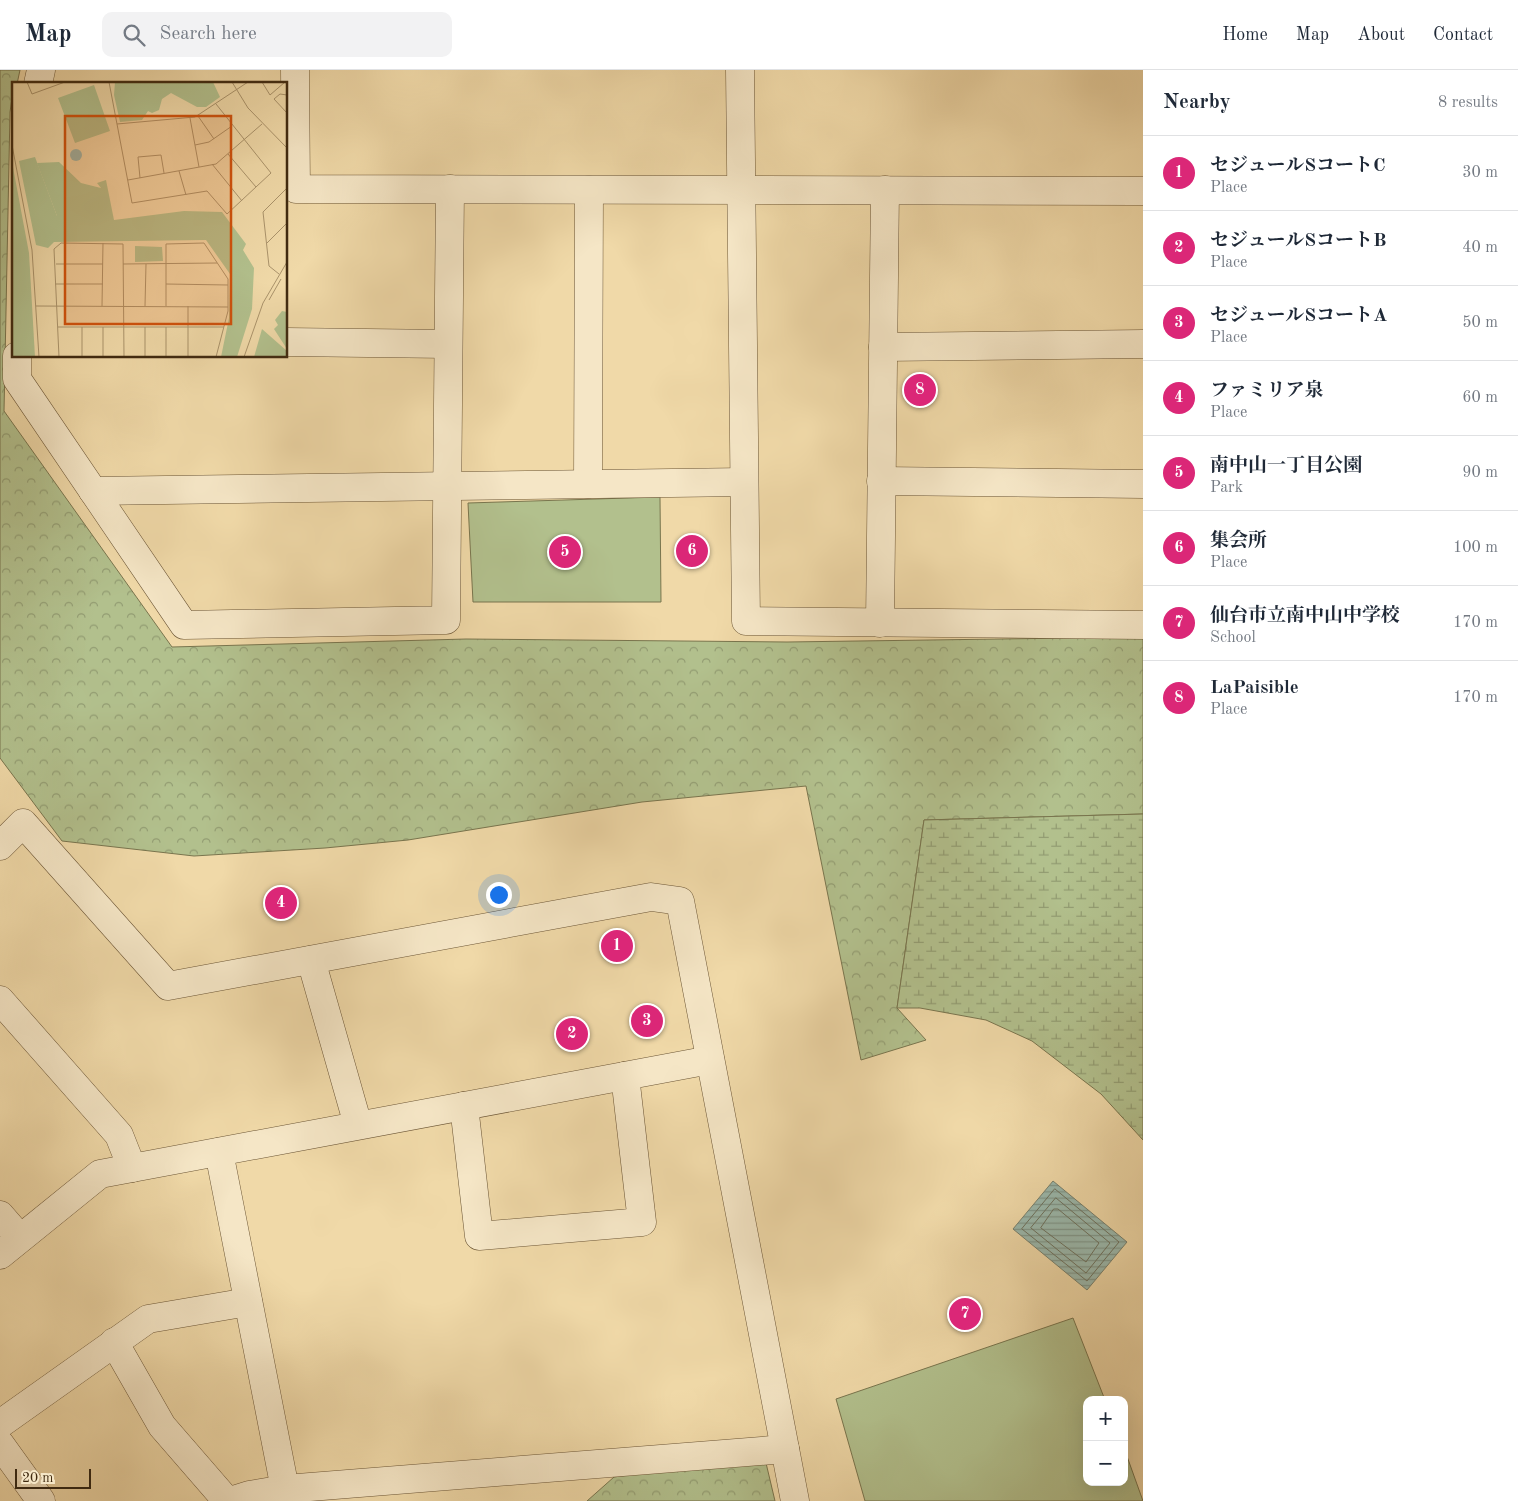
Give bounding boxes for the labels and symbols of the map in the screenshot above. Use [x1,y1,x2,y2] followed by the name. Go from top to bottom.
[12,82,288,358] inset map
[904,371,936,409] pin: 8
[676,532,708,570] pin: 6
[549,533,581,571] pin: 5
[486,882,512,908] your location
[265,884,297,922] pin: 4
[601,927,633,965] pin: 1
[631,1002,663,1040] pin: 3
[556,1015,588,1053] pin: 2
[949,1295,981,1333] pin: 7
[15,1466,91,1489] scale bar

